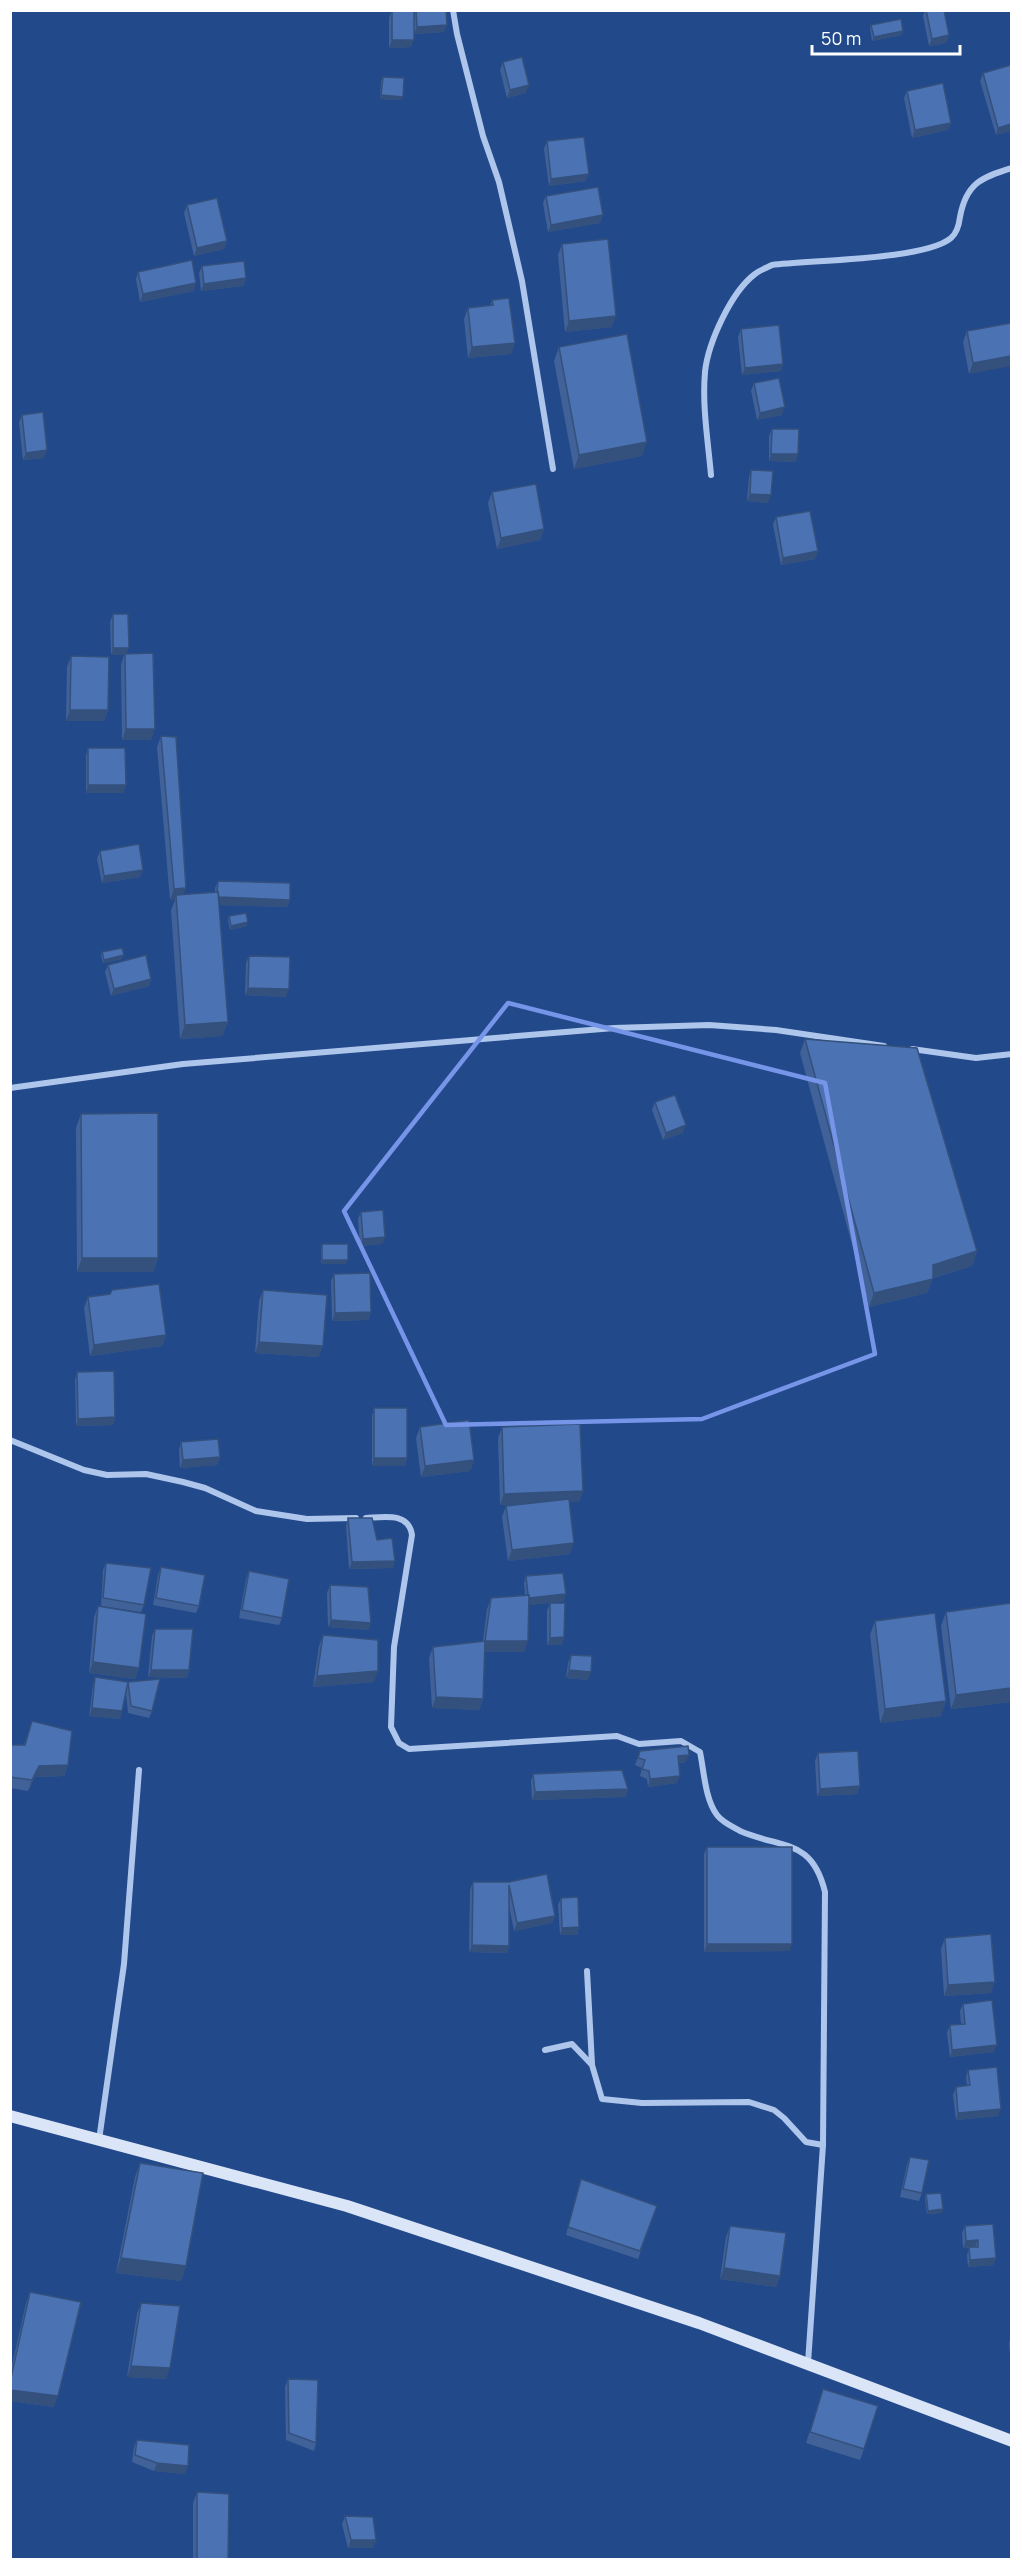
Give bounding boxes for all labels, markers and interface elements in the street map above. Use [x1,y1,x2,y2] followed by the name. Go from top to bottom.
[812,18,960,56] scale bar
[821,26,861,50] text: 50 m

